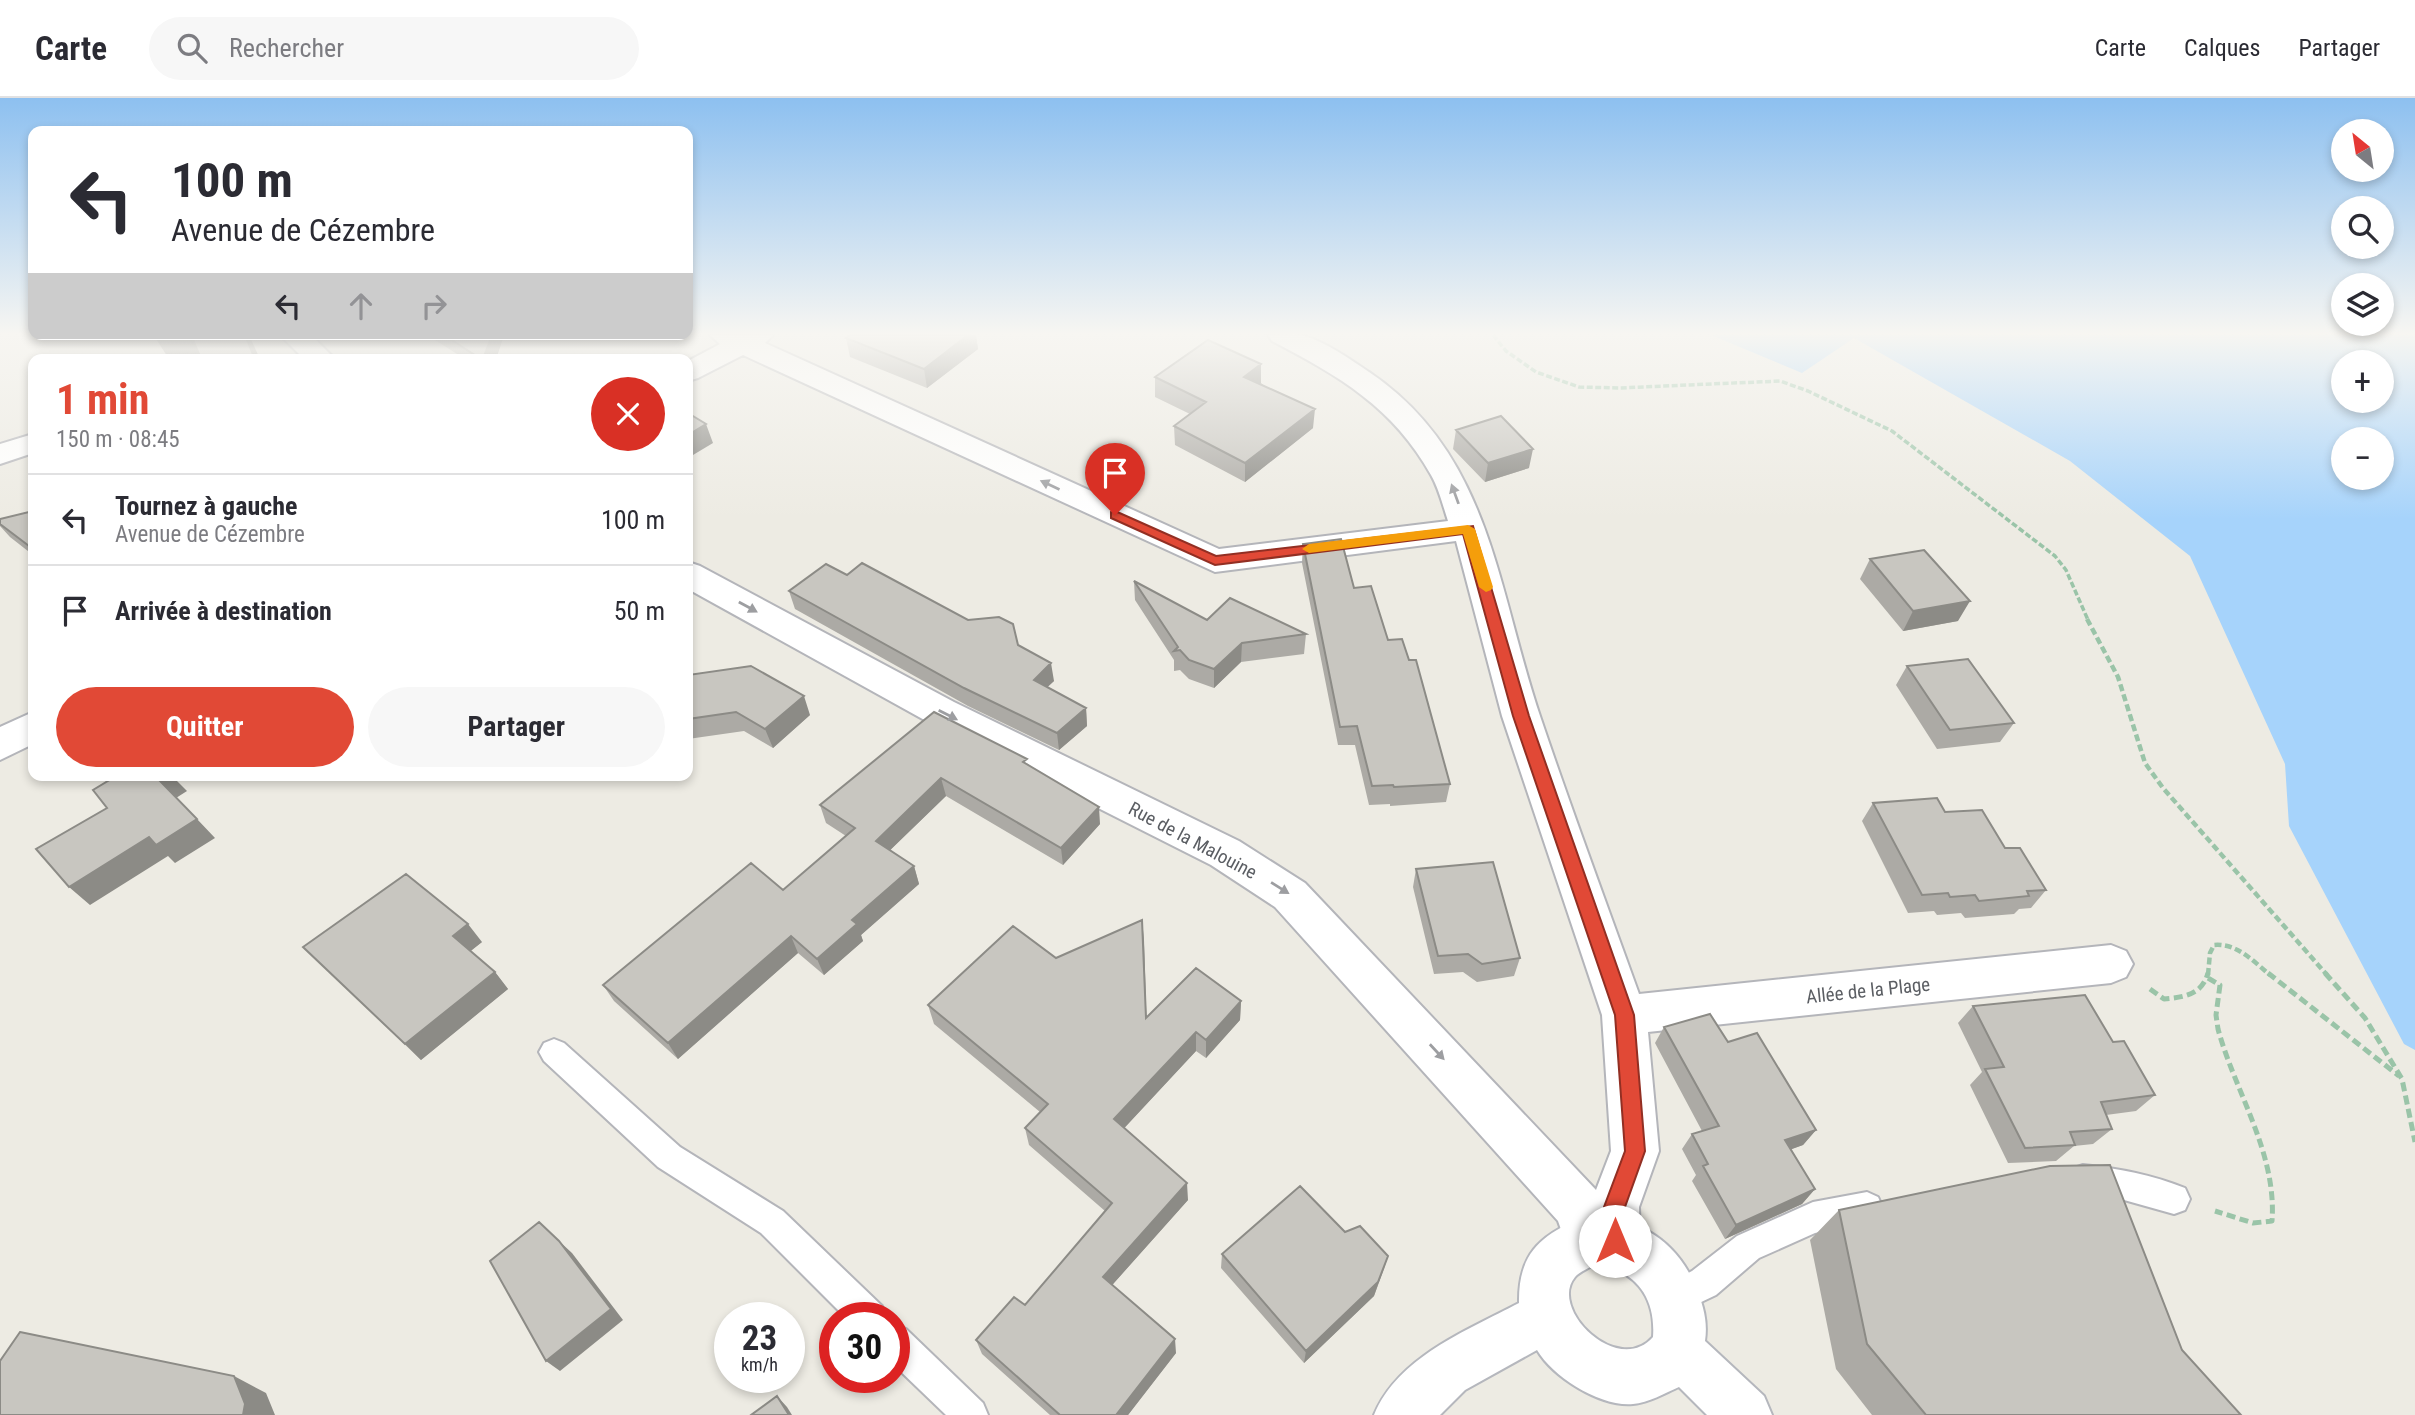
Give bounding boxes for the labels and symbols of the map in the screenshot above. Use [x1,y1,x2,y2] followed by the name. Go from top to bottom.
[2331,119,2394,182] north arrow
[1085,443,1145,515] pin
[1040,479,1061,490] one-way arrow
[1449,483,1460,504] one-way arrow
[738,601,757,613] one-way arrow
[938,710,958,721] one-way arrow
[1125,797,1261,884] street label: Rue de la Malouine
[1270,881,1289,894] one-way arrow
[1805,973,1931,1008] street label: Allée de la Plage
[1429,1043,1445,1060] one-way arrow
[1578,1204,1652,1278] position arrow
[819,1302,910,1393] speed limit sign: 30

